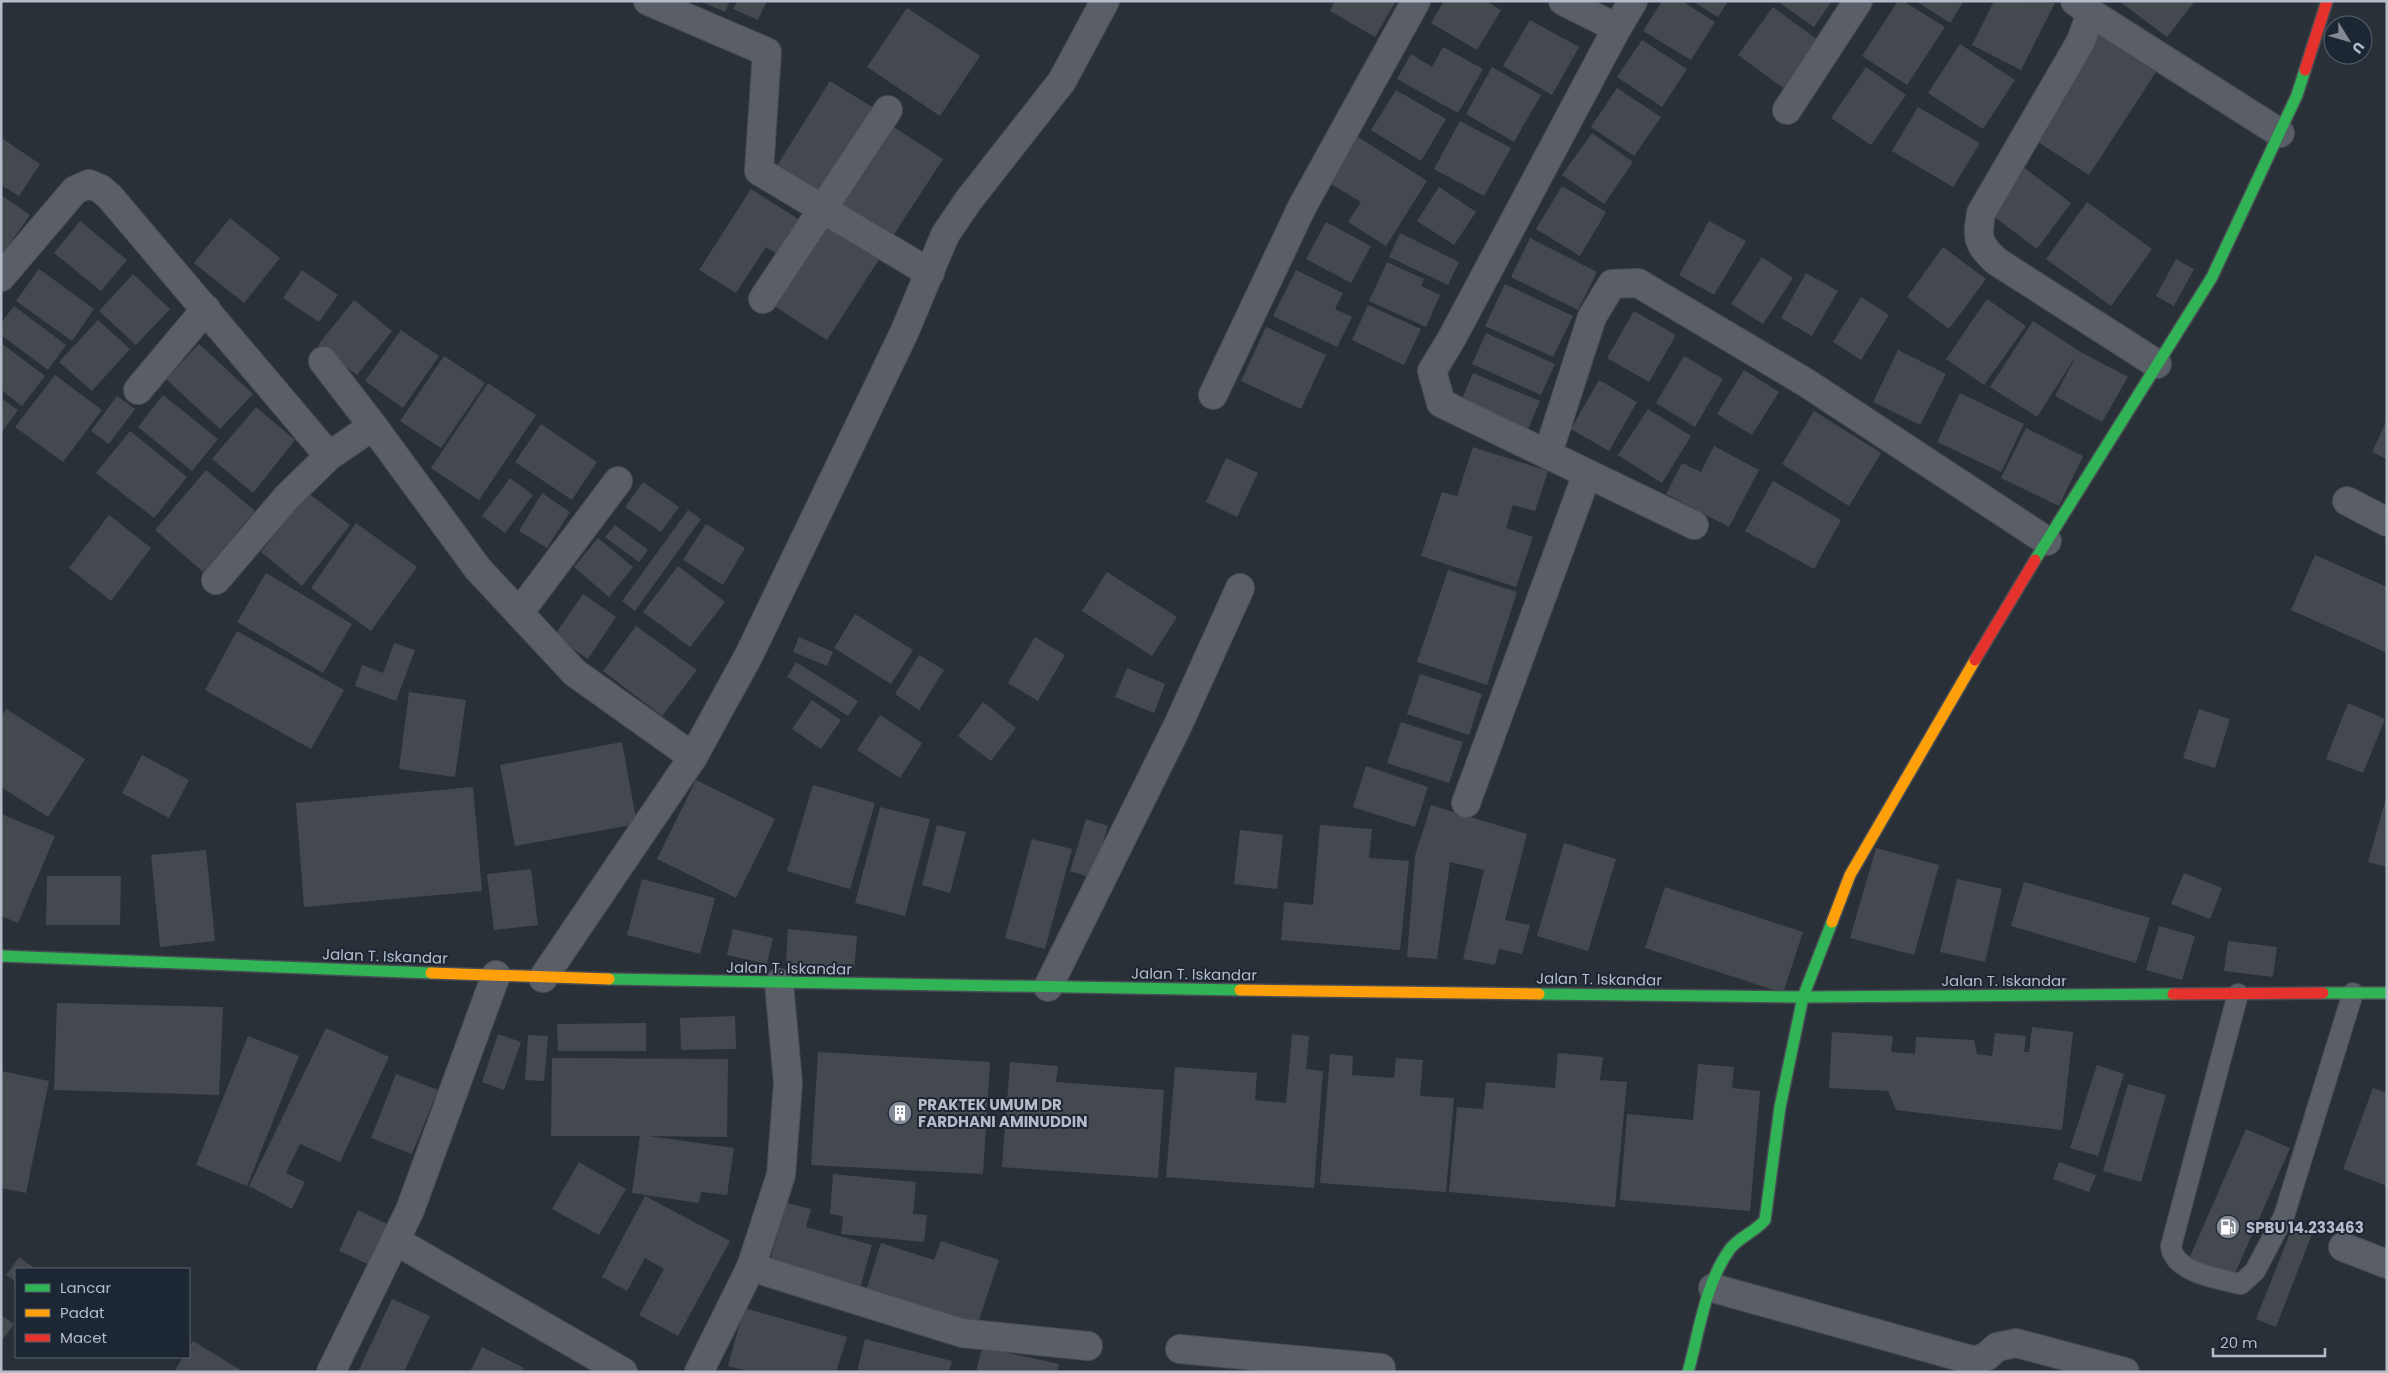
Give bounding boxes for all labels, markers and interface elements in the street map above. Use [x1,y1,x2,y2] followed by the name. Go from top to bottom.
[2323,15,2373,65] north arrow
[2347,38,2369,58] text: U
[322,943,449,969] street label: Jalan T. Iskandar
[726,956,852,980] street label: Jalan T. Iskandar
[1131,962,1257,986] street label: Jalan T. Iskandar
[1536,967,1662,991] street label: Jalan T. Iskandar
[1941,970,2067,991] street label: Jalan T. Iskandar
[918,1094,1087,1132] place label: PRAKTEK UMUM DR FARDHANI AMINUDDIN
[887,1100,913,1126] building icon: PRAKTEK UMUM DR FARDHANI AMINUDDIN
[2215,1214,2241,1240] fuel station icon: SPBU 14.233463
[2246,1217,2364,1238] place label: SPBU 14.233463
[15,1268,190,1358] legend
[60,1277,111,1298] text: Lancar
[60,1302,105,1323] text: Padat
[2213,1326,2326,1358] scale bar
[60,1327,107,1348] text: Macet
[2220,1332,2258,1353] text: 20 m

